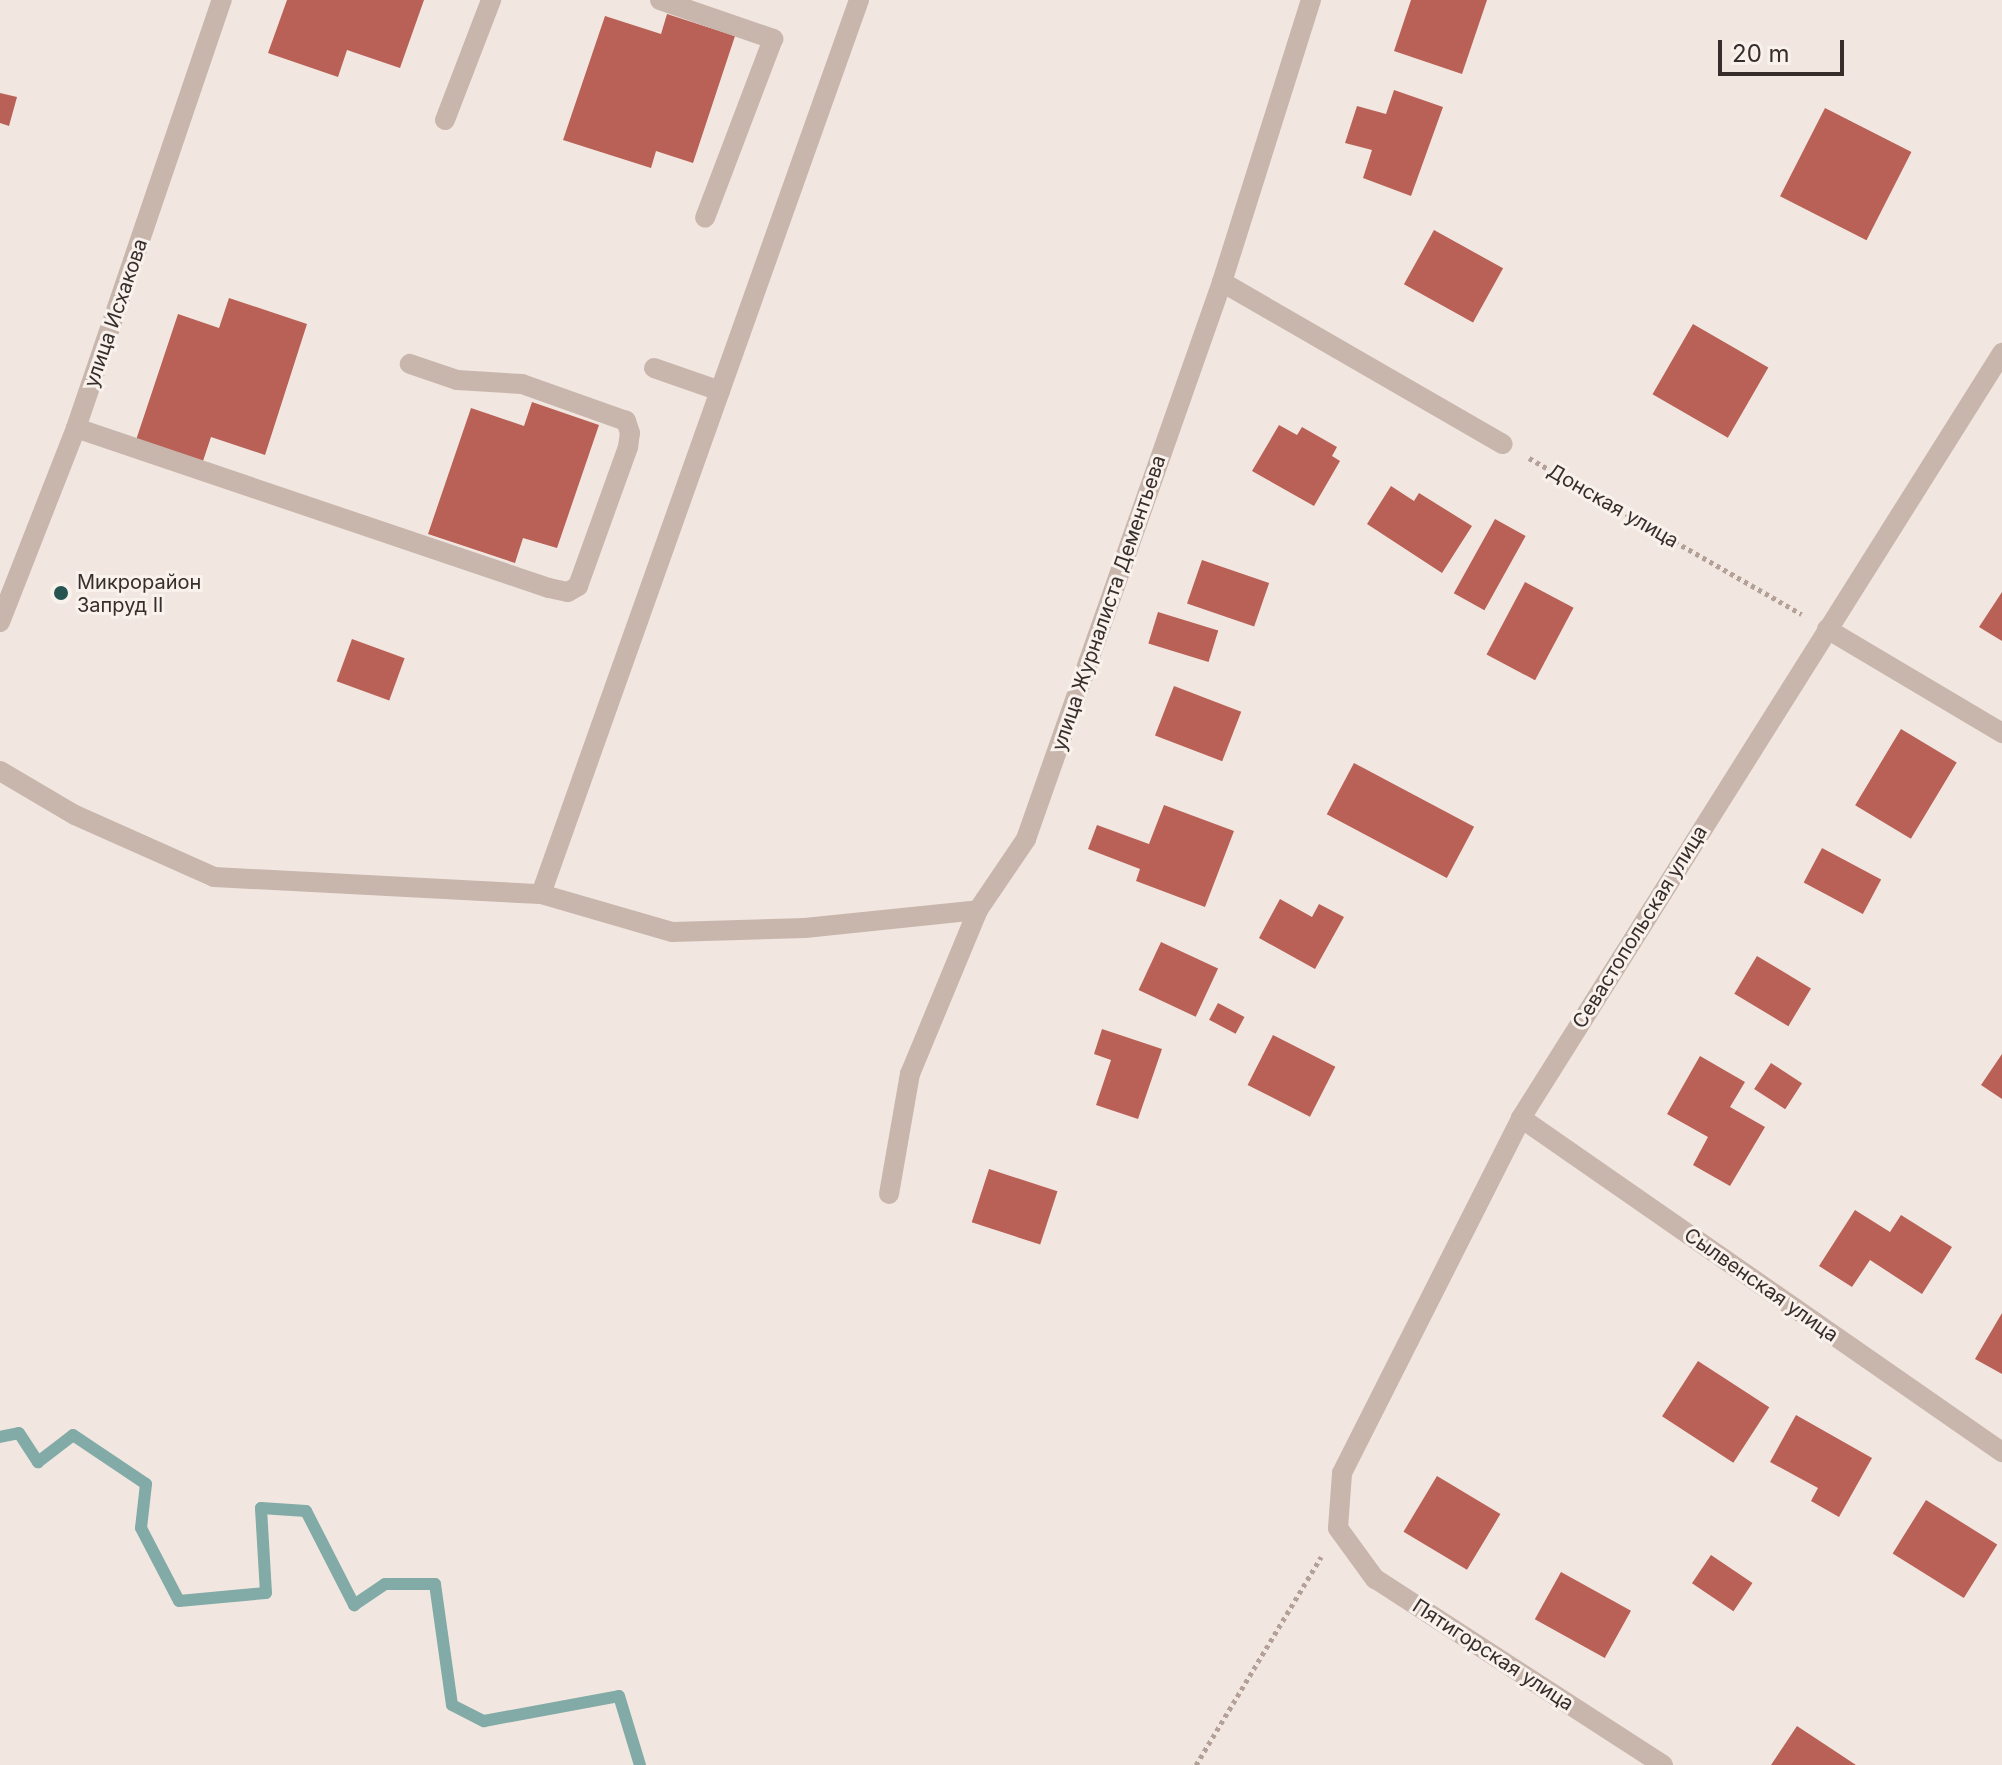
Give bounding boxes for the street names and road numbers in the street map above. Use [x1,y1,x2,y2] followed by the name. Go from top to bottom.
[79,236,153,390] street label: улица Исхакова
[1047,452,1171,754] street label: улица Журналиста Дементьева
[1543,459,1683,553] street label: Донская улица
[1568,821,1712,1033] street label: Севастопольская улица
[1679,1223,1843,1347] street label: Сылвенская улица
[1408,1594,1578,1716] street label: Пятигорская улица

